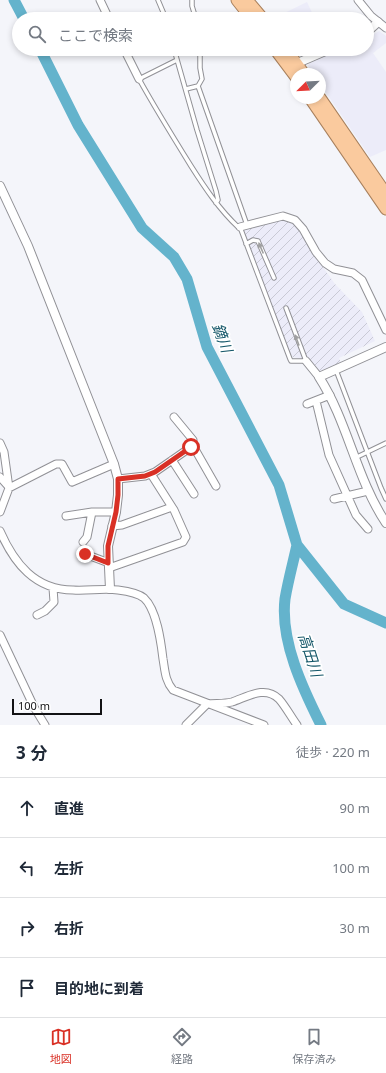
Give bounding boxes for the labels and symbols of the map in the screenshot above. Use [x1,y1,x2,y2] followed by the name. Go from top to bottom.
[290,68,326,104] north arrow
[258,241,264,253] one-way arrow
[208,320,238,357] water label: 鏑川
[294,334,300,346] one-way arrow
[182,438,200,456] route start
[76,545,94,563] route end
[294,630,328,681] water label: 高田川
[12,697,102,716] scale bar

